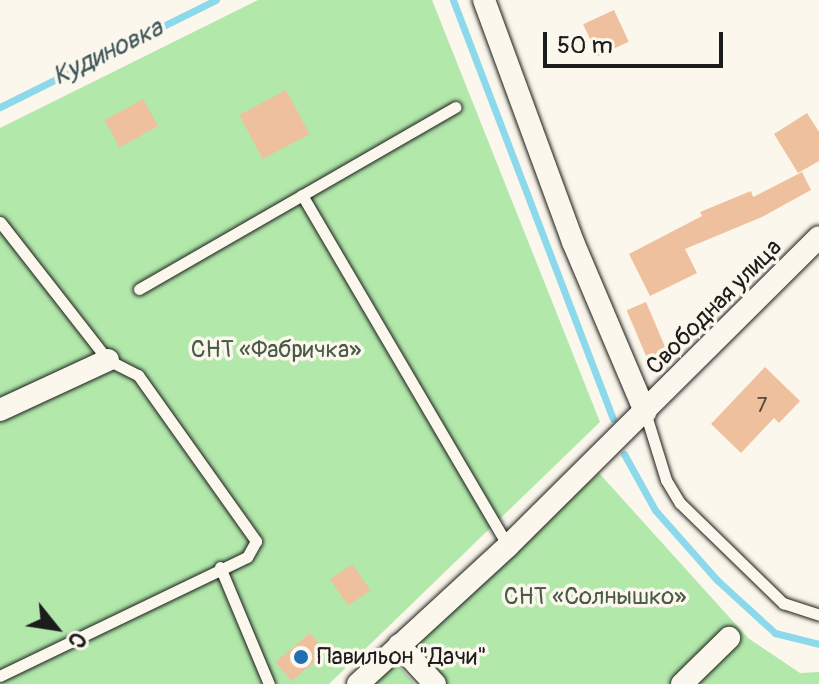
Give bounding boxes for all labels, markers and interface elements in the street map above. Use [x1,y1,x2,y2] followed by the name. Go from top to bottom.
[48,13,168,93] water label: Кудиновка
[547,16,727,66] scale bar
[557,31,613,60] text: 50 m
[640,233,788,381] street label: Свободная улица
[191,336,361,364] park label: СНТ «Фабричка»
[757,393,767,417] house number: 7
[504,583,686,611] park label: СНТ «Солнышко»
[16,588,96,668] north arrow
[61,627,92,653] text: С
[317,643,487,671] place label: Павильон "Дачи"
[292,648,310,666] marker: Павильон "Дачи"

